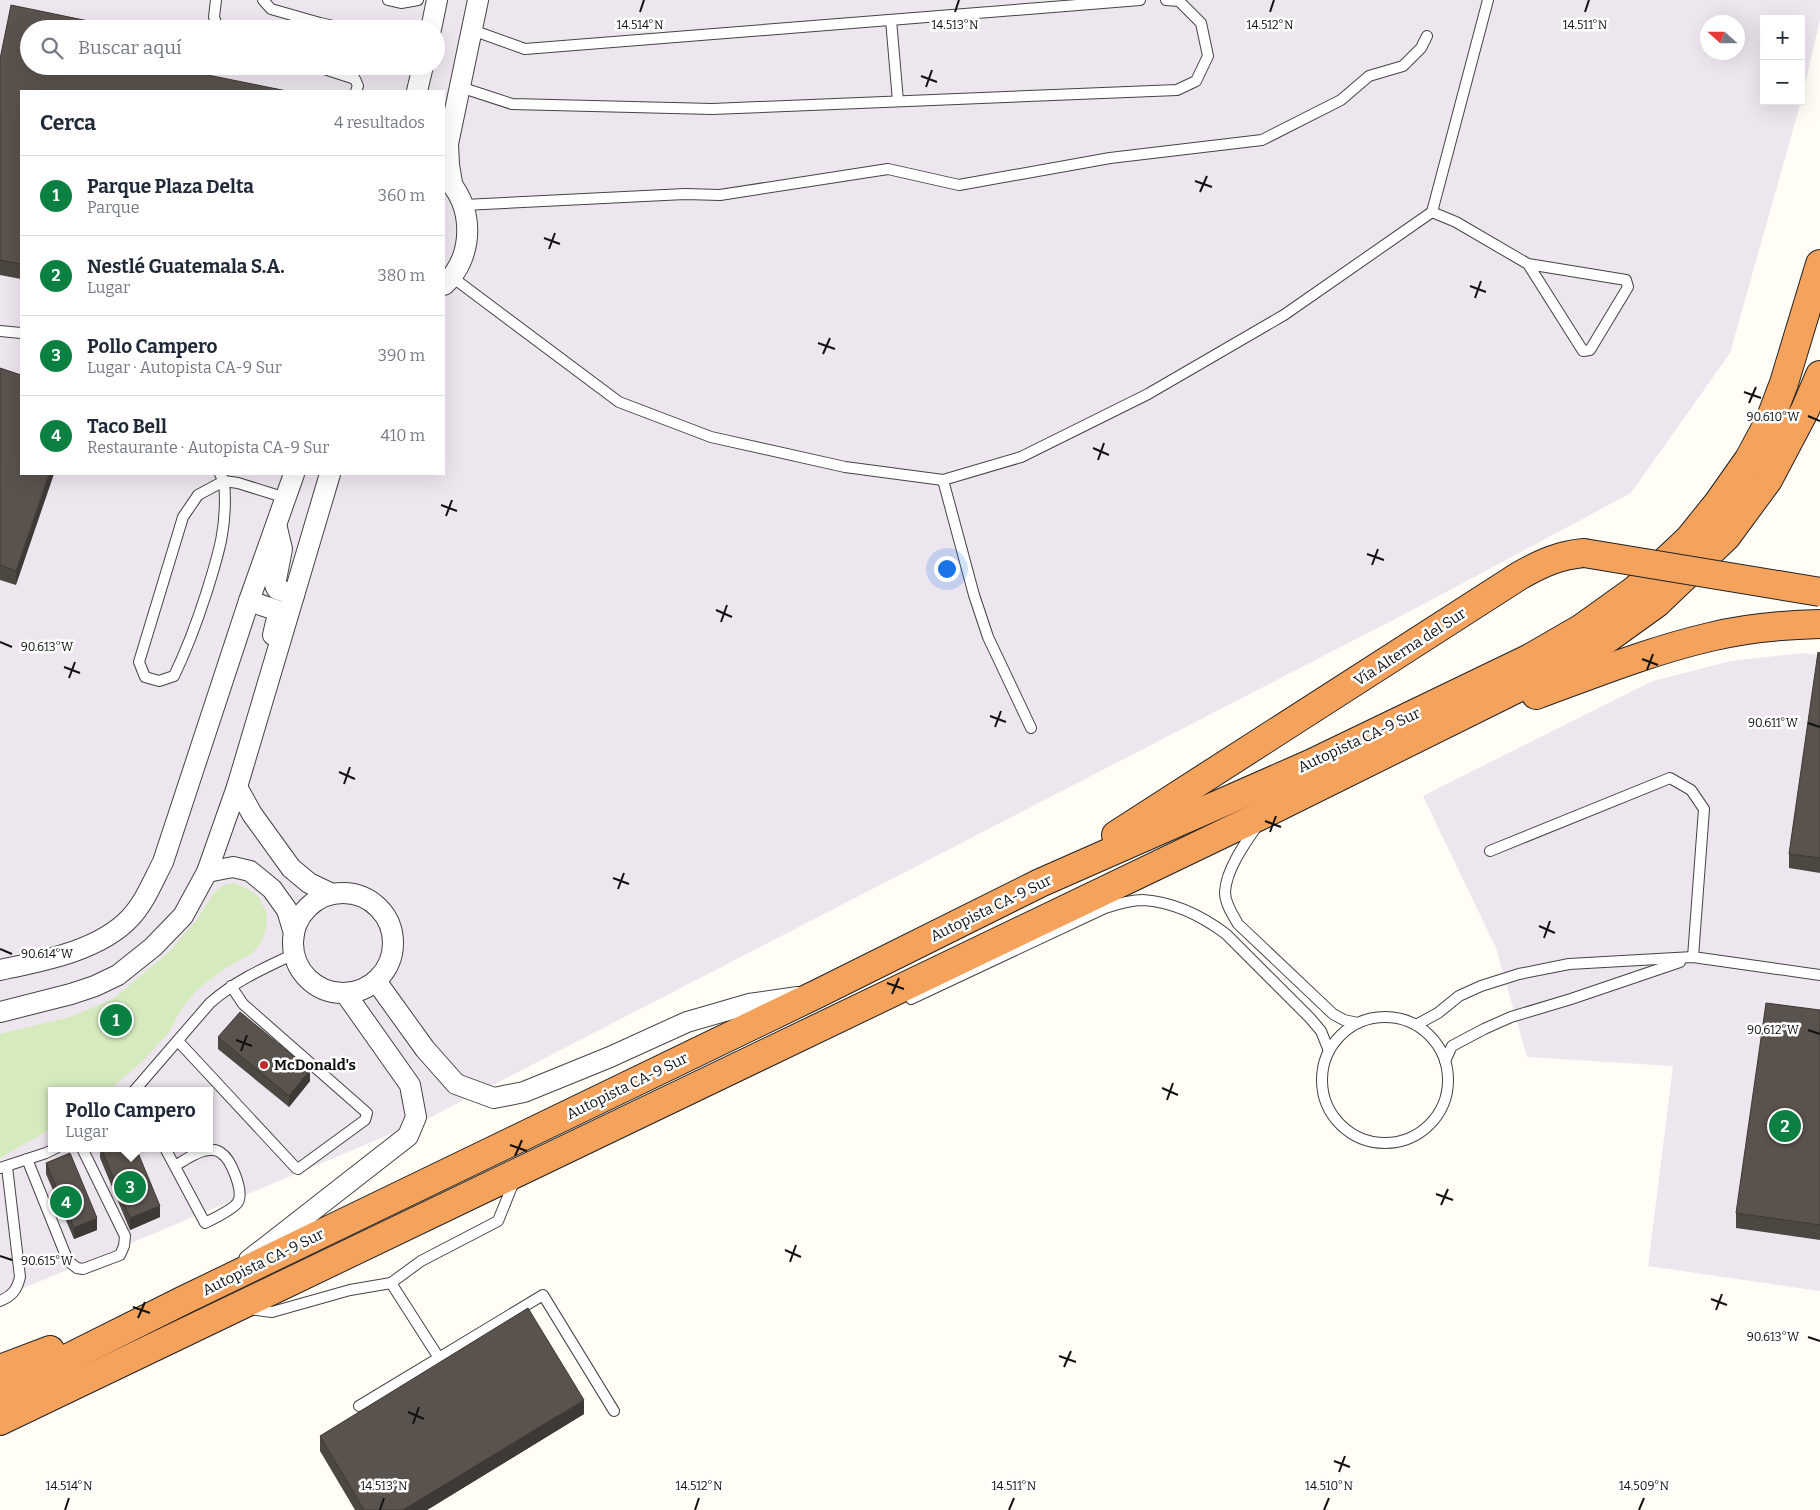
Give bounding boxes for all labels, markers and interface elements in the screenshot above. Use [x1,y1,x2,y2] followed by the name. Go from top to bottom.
[1700,15,1745,60] north arrow
[1760,15,1805,105] map controls
[1760,15,1805,60] button: +
[617,18,664,32] text: 14.514°N
[931,18,979,32] text: 14.513°N
[1247,18,1294,32] text: 14.512°N
[1563,18,1608,32] text: 14.511°N
[20,20,445,75] search box
[38,34,66,62] icon: search
[78,36,182,59] text: Buscar aquí
[1760,60,1805,105] button: −
[40,110,96,136] text: Cerca
[334,113,425,132] text: 4 resultados
[87,175,254,198] text: Parque Plaza Delta
[53,186,59,205] text: 1
[378,186,425,205] text: 360 m
[87,198,140,217] text: Parque
[87,255,285,278] text: Nestlé Guatemala S.A.
[51,266,61,285] text: 2
[378,266,425,285] text: 380 m
[87,278,130,297] text: Lugar
[87,335,218,358] text: Pollo Campero
[51,346,61,365] text: 3
[378,346,425,365] text: 390 m
[87,358,282,377] text: Lugar · Autopista CA-9 Sur
[1746,410,1800,424] text: 90.610°W
[87,415,167,438] text: Taco Bell
[51,426,61,445] text: 4
[380,426,425,445] text: 410 m
[87,438,329,457] text: Restaurante · Autopista CA-9 Sur
[934,556,960,582] your location
[1351,604,1470,690] street label: Vía Alterna del Sur
[21,640,74,654] text: 90.613°W
[1295,704,1423,776] street label: Autopista CA-9 Sur
[1748,716,1799,730] text: 90.611°W
[927,871,1055,945] street label: Autopista CA-9 Sur
[21,947,74,961] text: 90.614°W
[100,1001,132,1039] pin: 1
[1747,1023,1800,1037] text: 90.612°W
[563,1049,691,1123] street label: Autopista CA-9 Sur
[274,1056,356,1074] place label: McDonald's
[258,1059,270,1071] marker: McDonald's
[48,1087,213,1152] popup
[65,1099,196,1122] text: Pollo Campero
[1769,1107,1801,1145] pin: 2
[65,1122,108,1141] text: Lugar
[114,1168,146,1206] pin: 3
[50,1183,82,1221] pin: 4
[199,1225,327,1299] street label: Autopista CA-9 Sur
[21,1254,74,1268] text: 90.615°W
[1747,1330,1800,1344] text: 90.613°W
[46,1479,93,1493] text: 14.514°N
[360,1479,408,1493] text: 14.513°N
[676,1479,723,1493] text: 14.512°N
[992,1479,1037,1493] text: 14.511°N
[1305,1479,1353,1493] text: 14.510°N
[1619,1479,1670,1493] text: 14.509°N

